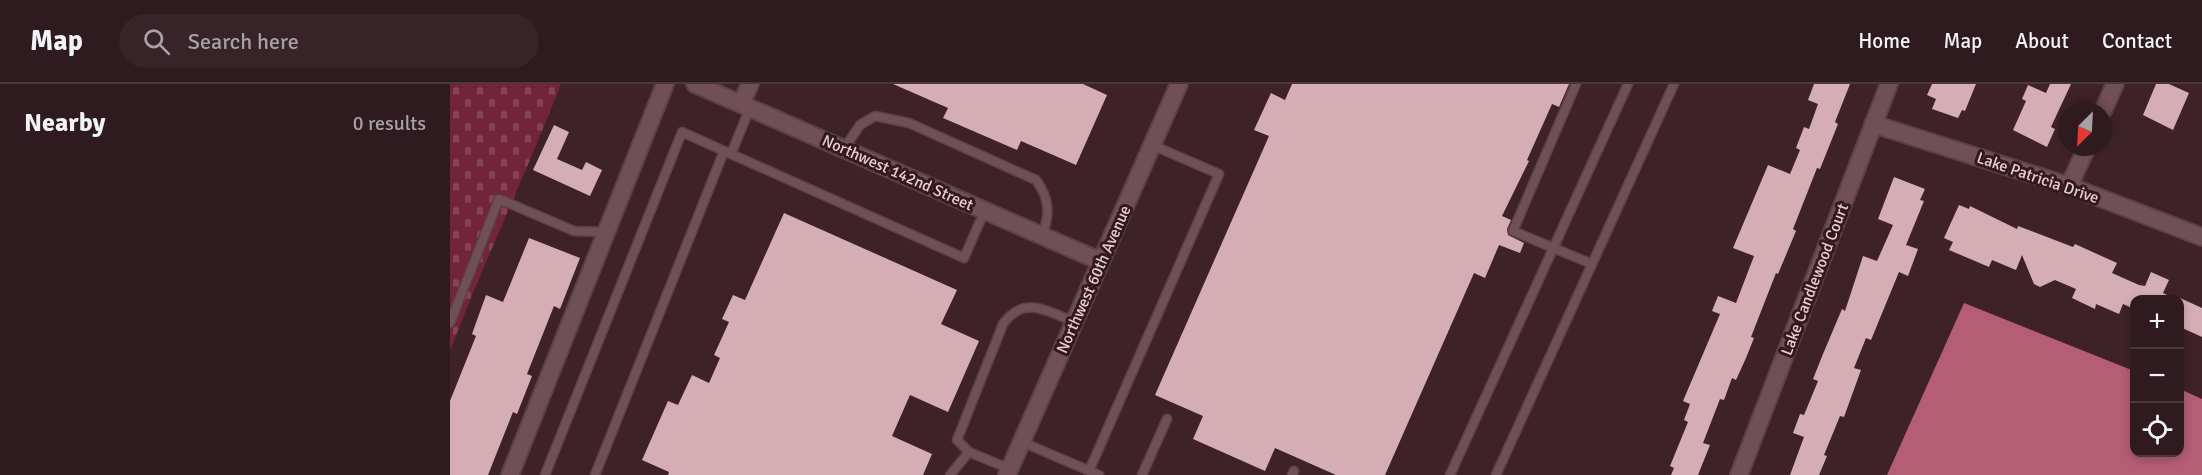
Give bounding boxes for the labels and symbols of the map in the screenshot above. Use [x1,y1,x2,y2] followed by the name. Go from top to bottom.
[2058,102,2112,156] north arrow
[819,131,977,215] street label: Northwest 142nd Street
[1974,148,2101,208] street label: Lake Patricia Drive
[1777,200,1853,358] street label: Lake Candlewood Court
[1052,202,1136,357] street label: Northwest 60th Avenue

